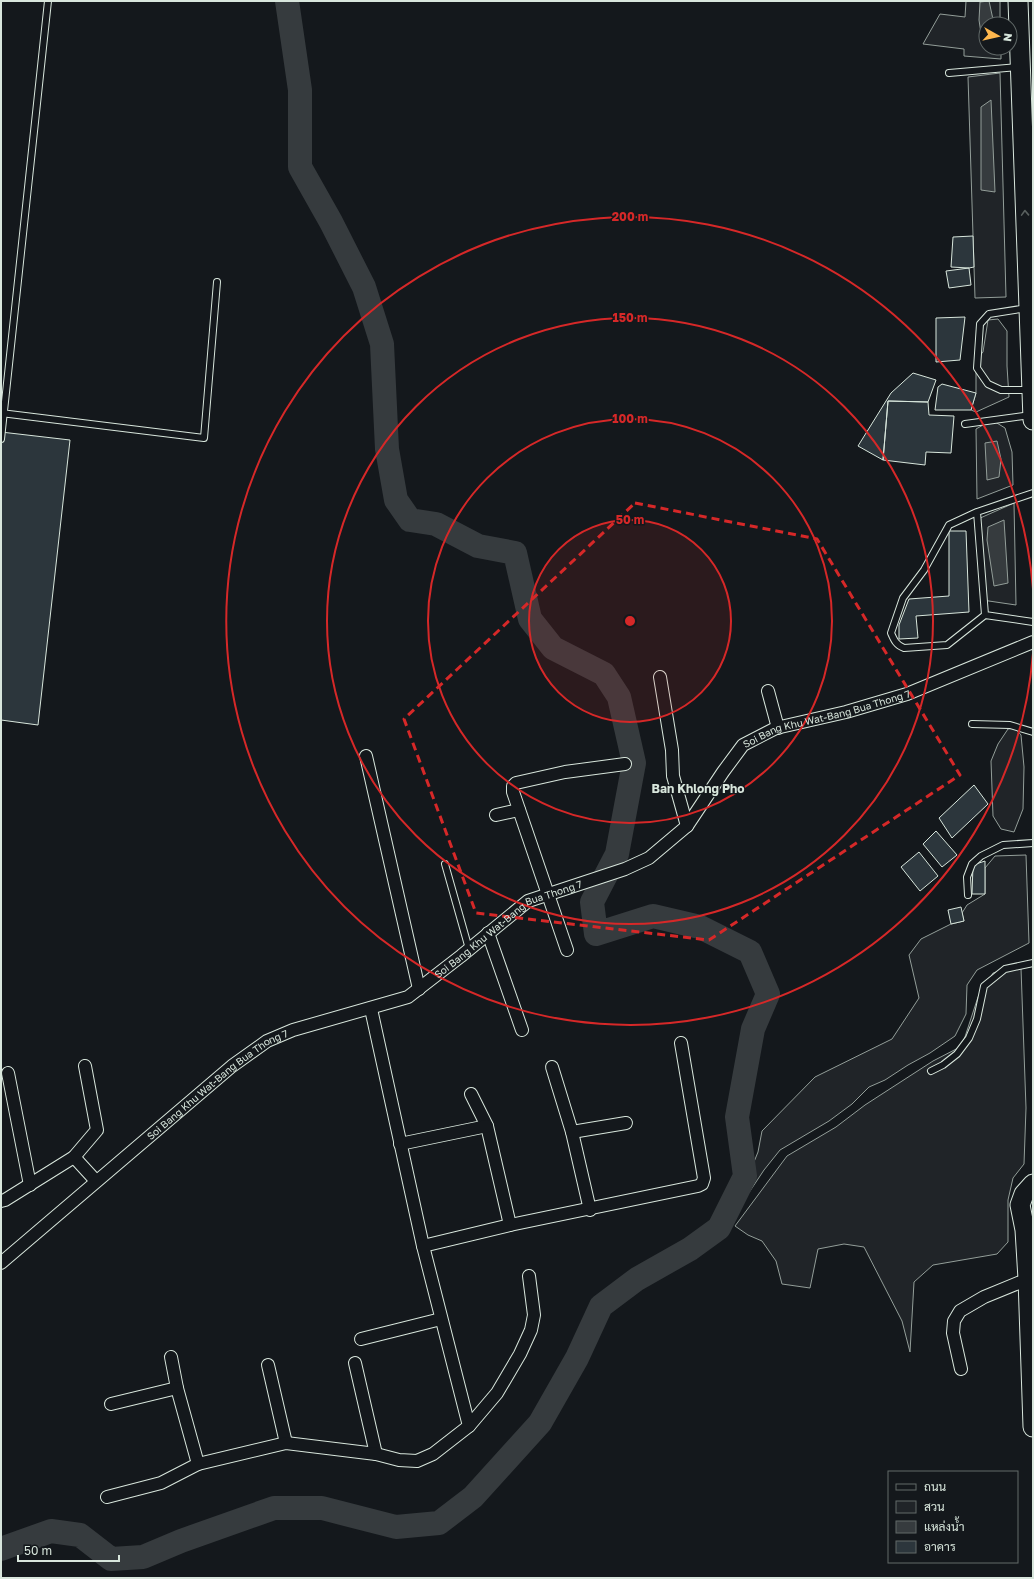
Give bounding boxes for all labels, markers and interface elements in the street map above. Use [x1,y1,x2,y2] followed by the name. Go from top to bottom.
[978,16,1018,56] north arrow
[1001,32,1015,43] text: N
[612,209,648,224] text: 200 m
[1021,210,1030,216] one-way arrow
[613,310,647,325] text: 150 m
[612,411,648,426] text: 100 m
[616,512,644,527] text: 50 m
[623,614,637,628] centre of rings
[741,687,912,750] street label: Soi Bang Khu Wat-Bang Bua Thong 7
[652,781,744,796] district label: Ban Khlong Pho
[432,878,584,980] street label: Soi Bang Khu Wat-Bang Bua Thong 7
[144,1027,290,1142] street label: Soi Bang Khu Wat-Bang Bua Thong 7
[888,1471,1018,1563] legend
[924,1479,947,1494] text: ถนน
[924,1499,945,1514] text: สวน
[924,1516,964,1534] text: แหล่งน้ำ
[18,1537,119,1563] scale bar
[924,1539,956,1554] text: อาคาร
[24,1543,52,1558] text: 50 m

